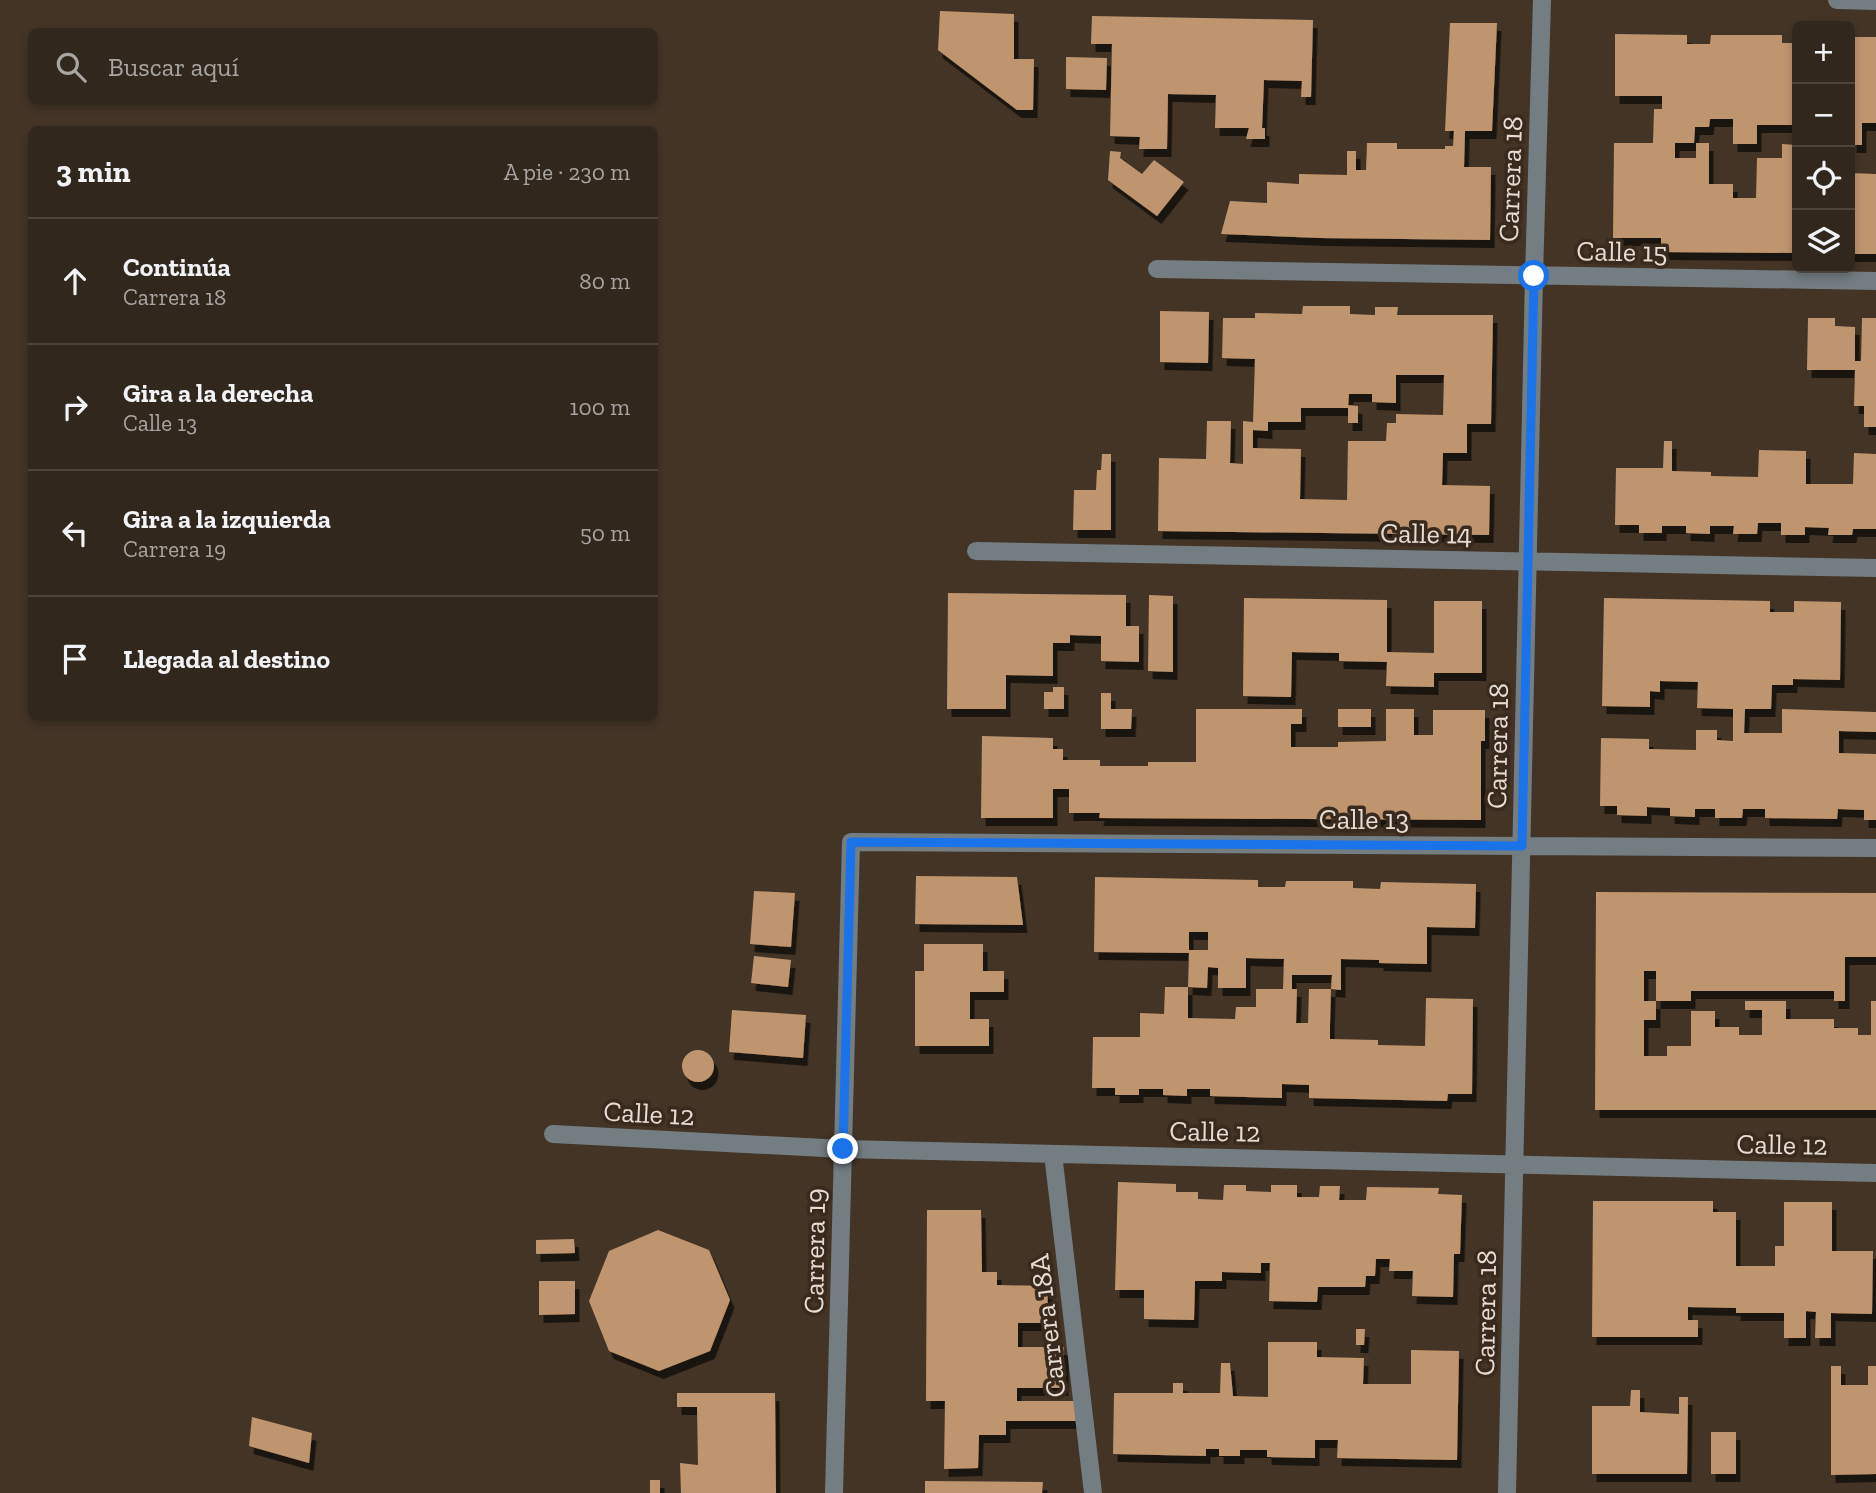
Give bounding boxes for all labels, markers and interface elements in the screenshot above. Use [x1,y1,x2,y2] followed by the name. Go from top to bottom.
[1792,21,1855,273] map controls
[1792,21,1855,84] button: +
[28,28,658,105] search box
[52,48,90,86] icon: search
[108,51,239,83] text: Buscar aquí
[1792,84,1855,147] button: −
[1492,116,1529,242] street label: Carrera 18
[1792,147,1855,210] button: locate
[56,154,131,190] text: 3 min
[504,158,630,186] text: A pie · 230 m
[1792,210,1855,273] button: layers
[1576,234,1668,269] street label: Calle 15
[123,251,231,283] text: Continúa
[1518,260,1549,291] route start
[56,262,94,300] icon: ahead
[579,267,630,295] text: 80 m
[123,283,226,311] text: Carrera 18
[123,377,313,409] text: Gira a la derecha
[56,388,94,426] icon: right
[570,393,630,421] text: 100 m
[123,409,197,437] text: Calle 13
[123,503,331,535] text: Gira a la izquierda
[56,514,94,552] icon: left
[1380,516,1472,551] street label: Calle 14
[580,519,630,547] text: 50 m
[123,535,226,563] text: Carrera 19
[56,640,94,678] icon: arrive
[123,643,330,675] text: Llegada al destino
[1480,683,1515,809] street label: Carrera 18
[1319,803,1409,836] street label: Calle 13
[603,1095,695,1132] street label: Calle 12
[1169,1114,1261,1149] street label: Calle 12
[1736,1127,1828,1162] street label: Calle 12
[827,1133,858,1164] route end
[797,1188,832,1314] street label: Carrera 19
[1468,1250,1503,1376] street label: Carrera 18
[1022,1252,1073,1399] street label: Carrera 18A

